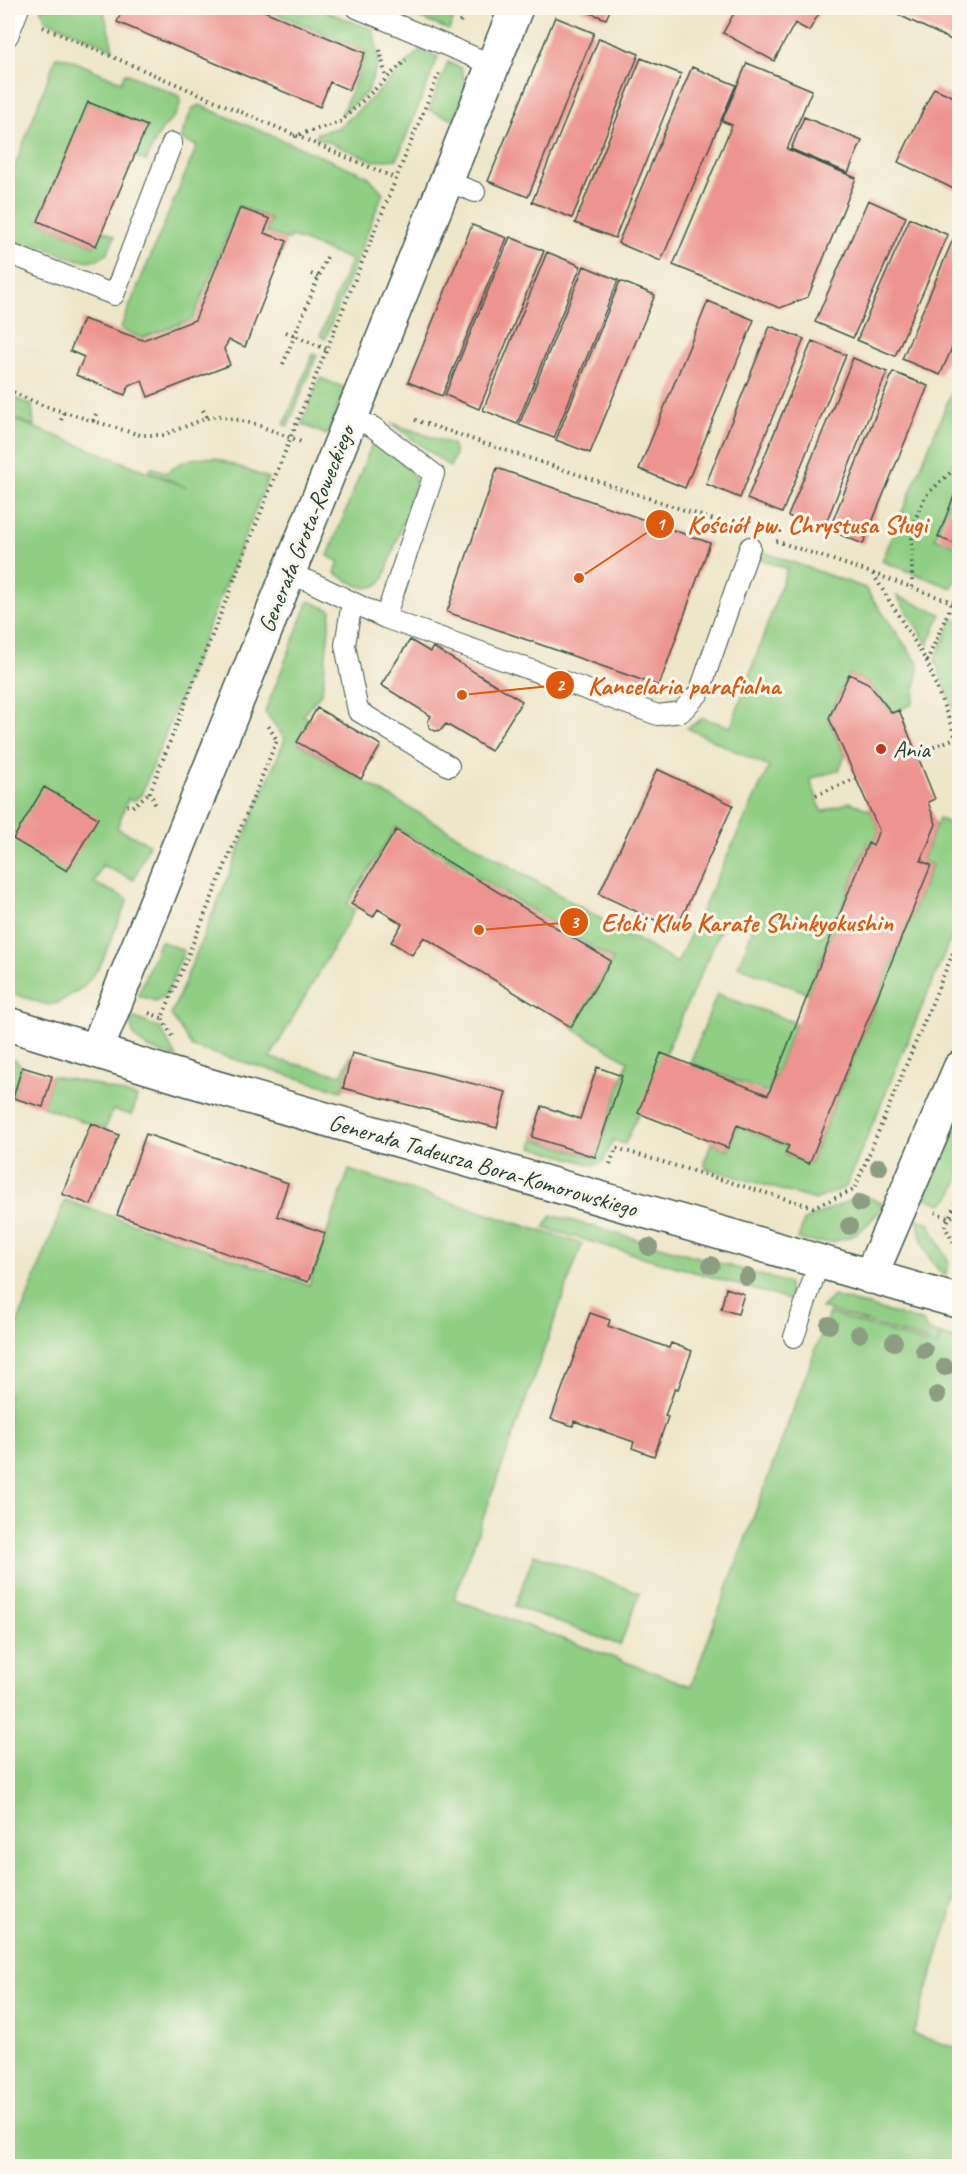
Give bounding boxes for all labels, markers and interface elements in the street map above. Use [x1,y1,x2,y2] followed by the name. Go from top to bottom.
[251,419,362,637] street label: Generała Grota-Roweckiego
[645,502,939,546] callout: Kościół pw. Chrystusa Sługi
[687,508,930,541] text: Kościół pw. Chrystusa Sługi
[656,513,666,535] text: 1
[545,663,792,707] callout: Kancelaria parafialna
[588,669,782,702] text: Kancelaria parafialna
[556,674,566,696] text: 2
[893,734,931,764] place label: Ania
[874,742,888,756] marker: Ania
[559,900,905,944] callout: Ełcki Klub Karate Shinkyokushin
[601,906,894,939] text: Ełcki Klub Karate Shinkyokushin
[570,911,580,933] text: 3
[326,1107,642,1224] street label: Generała Tadeusza Bora-Komorowskiego

